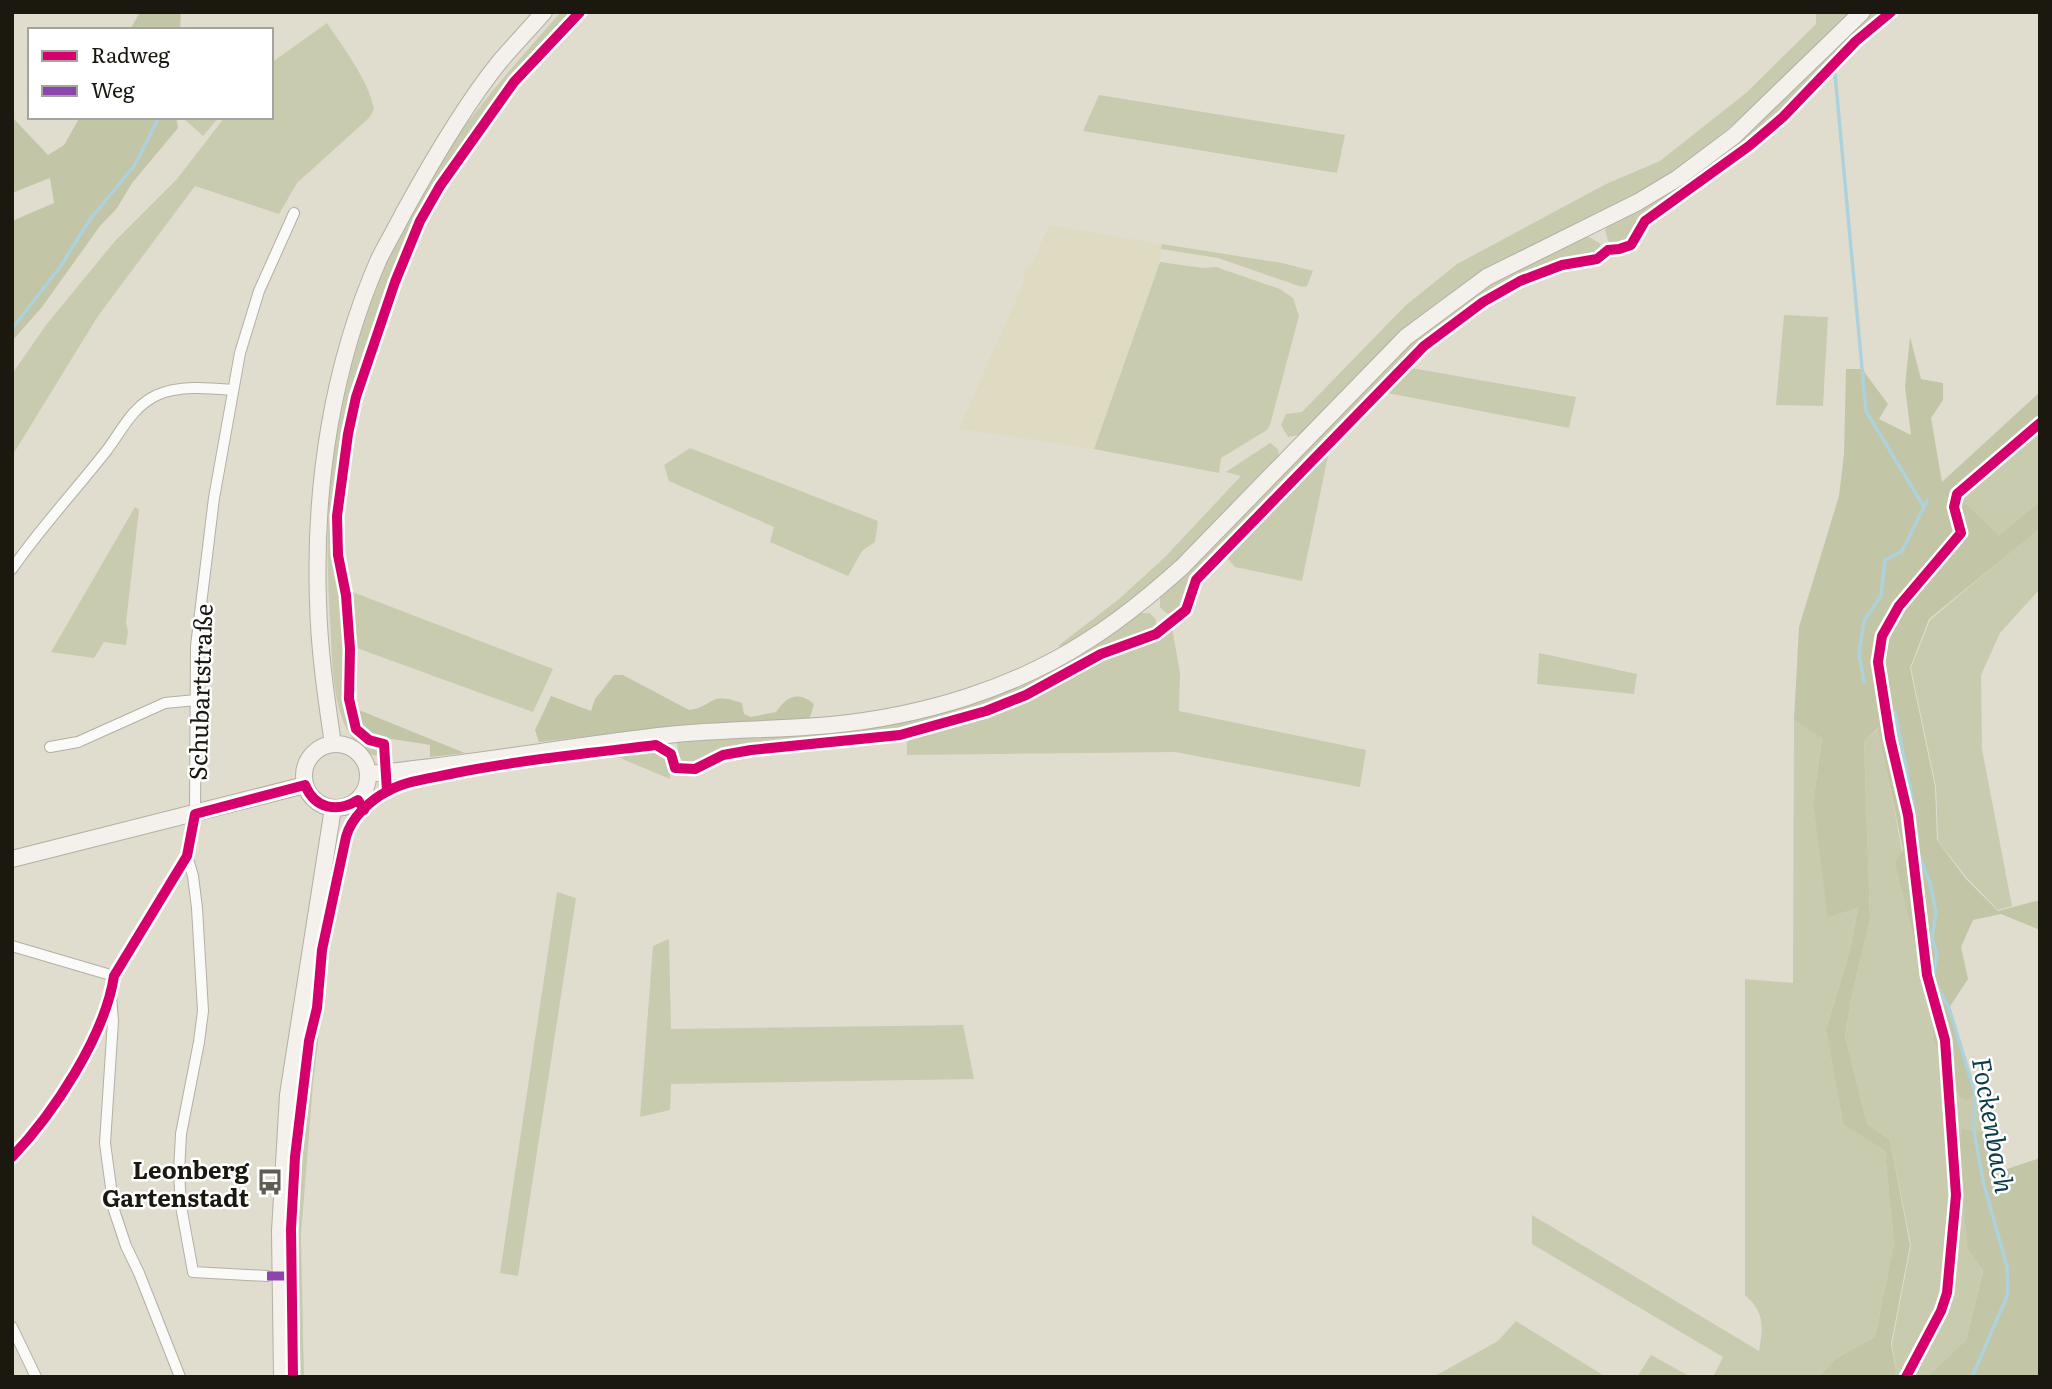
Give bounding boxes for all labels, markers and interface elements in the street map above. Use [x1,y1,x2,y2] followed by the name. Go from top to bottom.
[28,28,273,119] legend
[91,38,170,69] text: Radweg
[91,73,135,104] text: Weg
[178,603,220,781] street label: Schubartstraße
[1964,1054,2026,1196] water label: Fockenbach
[102,1151,249,1214] place label: Leonberg Gartenstadt
[255,1167,285,1197] bus stop icon: Leonberg Gartenstadt

